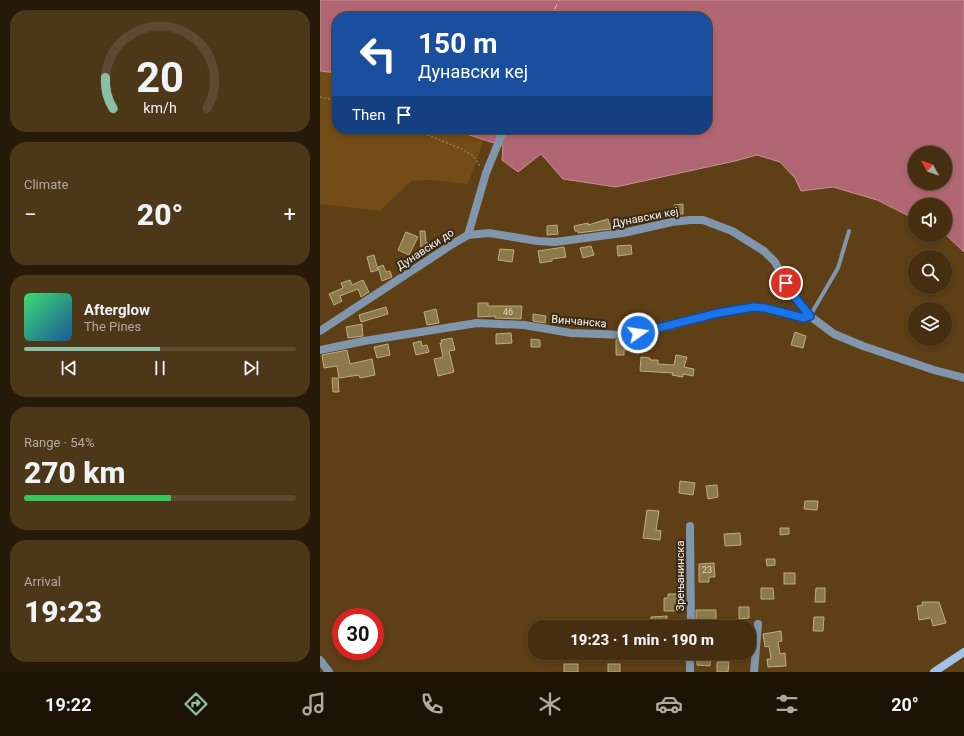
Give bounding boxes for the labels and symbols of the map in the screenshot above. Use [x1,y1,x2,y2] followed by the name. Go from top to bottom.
[908,146,952,190] north arrow
[611,205,679,230] street label: Дунавски кеј
[394,226,456,273] street label: Дунавски до
[769,266,803,300] pin
[503,307,513,317] house number: 46
[617,312,659,354] position arrow
[551,313,607,330] street label: Винчанска
[674,541,687,611] street label: Зрењанинска
[702,565,712,575] house number: 23
[332,608,384,660] speed limit sign: 30

